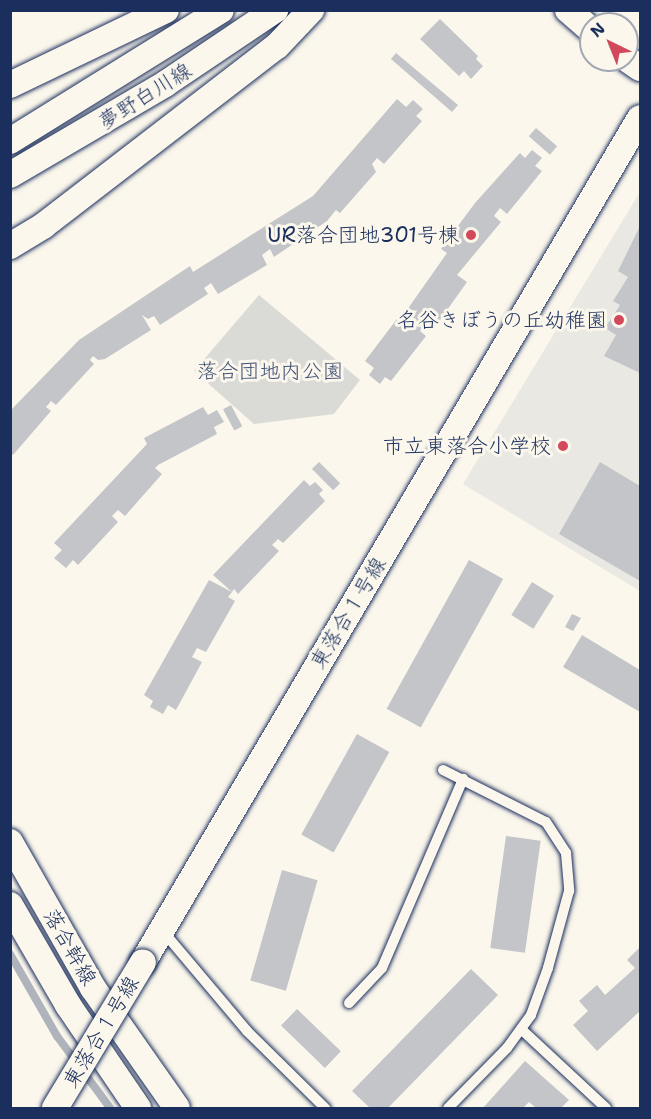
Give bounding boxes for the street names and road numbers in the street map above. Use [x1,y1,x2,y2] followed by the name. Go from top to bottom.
[94,57,196,135] street label: 夢野白川線
[305,553,391,673] street label: 東落合１号線
[38,904,102,990] street label: 落合幹線
[58,972,144,1092] street label: 東落合１号線

